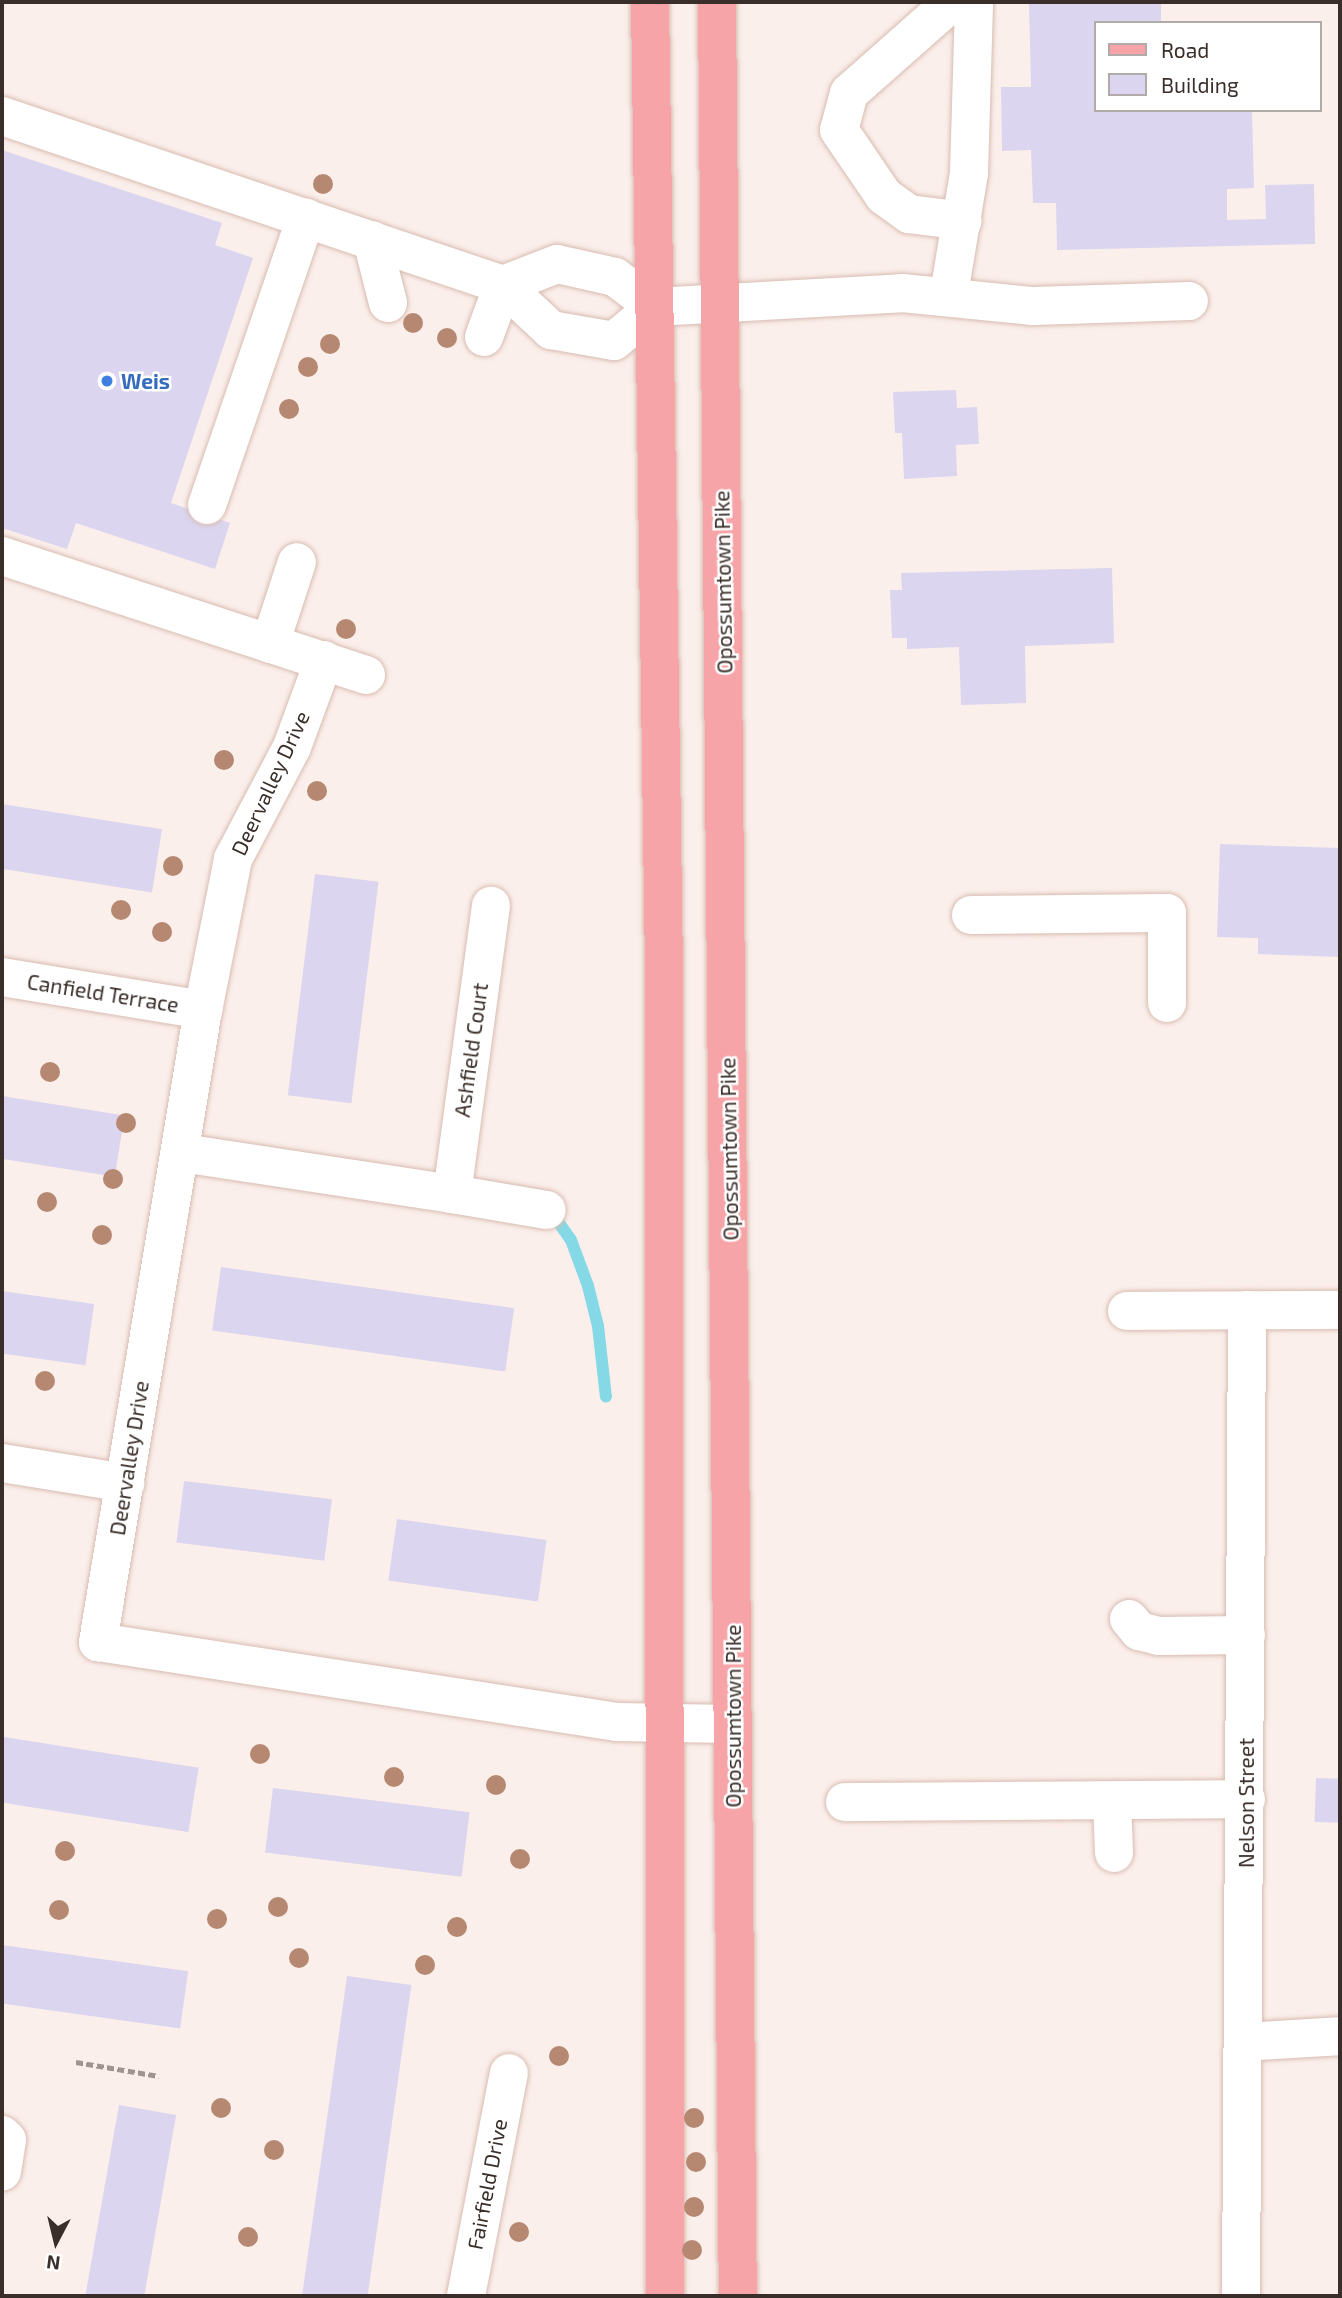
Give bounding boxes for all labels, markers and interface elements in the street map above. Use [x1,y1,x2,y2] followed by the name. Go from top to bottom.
[1094,21,1321,112] legend
[1161,37,1209,62] text: Road
[1161,72,1239,97] text: Building
[121,368,170,394] place label: Weis
[99,373,115,389] marker: Weis
[709,490,737,674] street label: Opossumtown Pike
[225,707,315,859] street label: Deervalley Drive
[25,969,181,1017] street label: Canfield Terrace
[449,981,493,1119] street label: Ashfield Court
[715,1057,743,1241] street label: Opossumtown Pike
[104,1379,154,1537] street label: Deervalley Drive
[720,1624,746,1808] street label: Opossumtown Pike
[1233,1738,1259,1868] street label: Nelson Street
[462,2116,512,2252] street label: Fairfield Drive
[21,2207,91,2277] north arrow
[45,2251,62,2276] text: N

